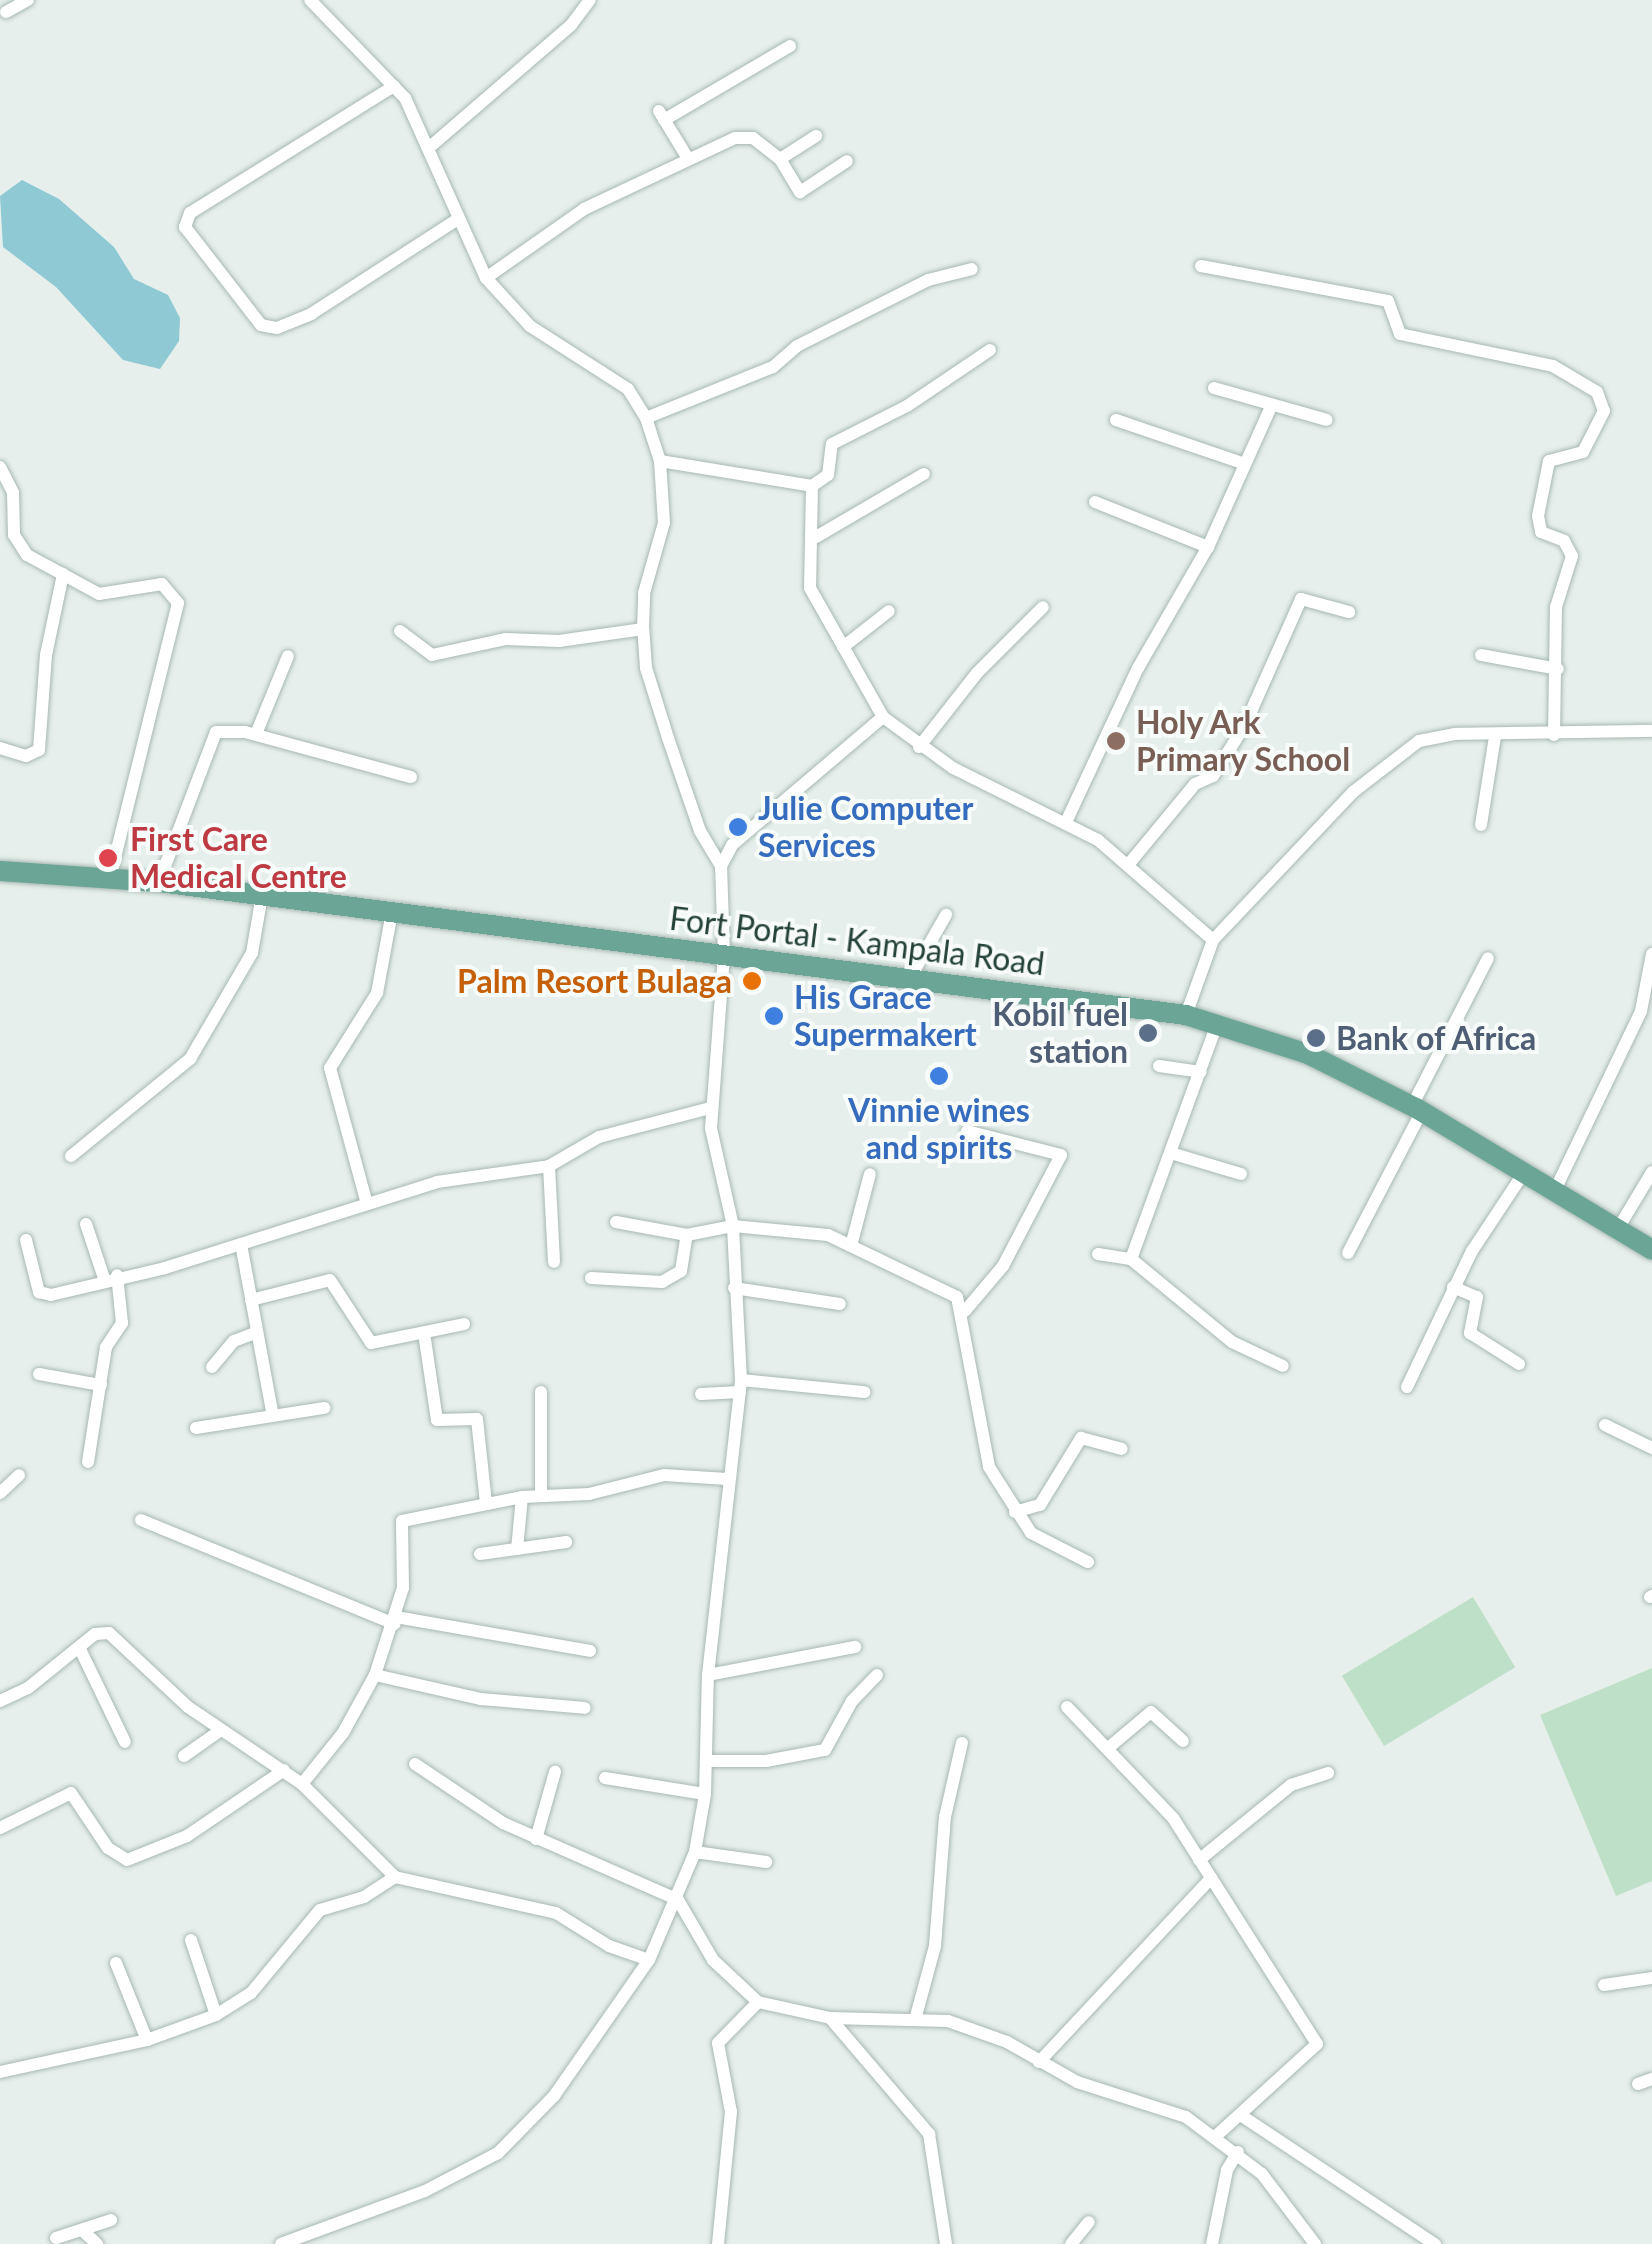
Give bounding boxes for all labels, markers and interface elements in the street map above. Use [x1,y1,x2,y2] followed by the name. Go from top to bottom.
[1136,704,1351,779] place label: Holy Ark Primary School
[1105,730,1127,752] marker: Holy Ark Primary School
[758,790,973,865] place label: Julie Computer Services
[727,816,749,838] marker: Julie Computer Services
[130,821,347,896] place label: First Care Medical Centre
[95,845,121,871] marker: First Care Medical Centre
[667,899,1047,983] street label: Fort Portal - Kampala Road
[457,962,732,1000] place label: Palm Resort Bulaga
[741,970,763,992] marker: Palm Resort Bulaga
[794,979,977,1054] place label: His Grace Supermakert
[992,996,1128,1071] place label: Kobil fuel station
[763,1005,785,1027] marker: His Grace Supermakert
[1336,1019,1538,1057] place label: Bank of Africa
[1137,1022,1159,1044] marker: Kobil fuel station
[1305,1027,1327,1049] marker: Bank of Africa
[928,1065,950,1087] marker: Vinnie wines and spirits
[848,1092,1030,1167] place label: Vinnie wines and spirits

